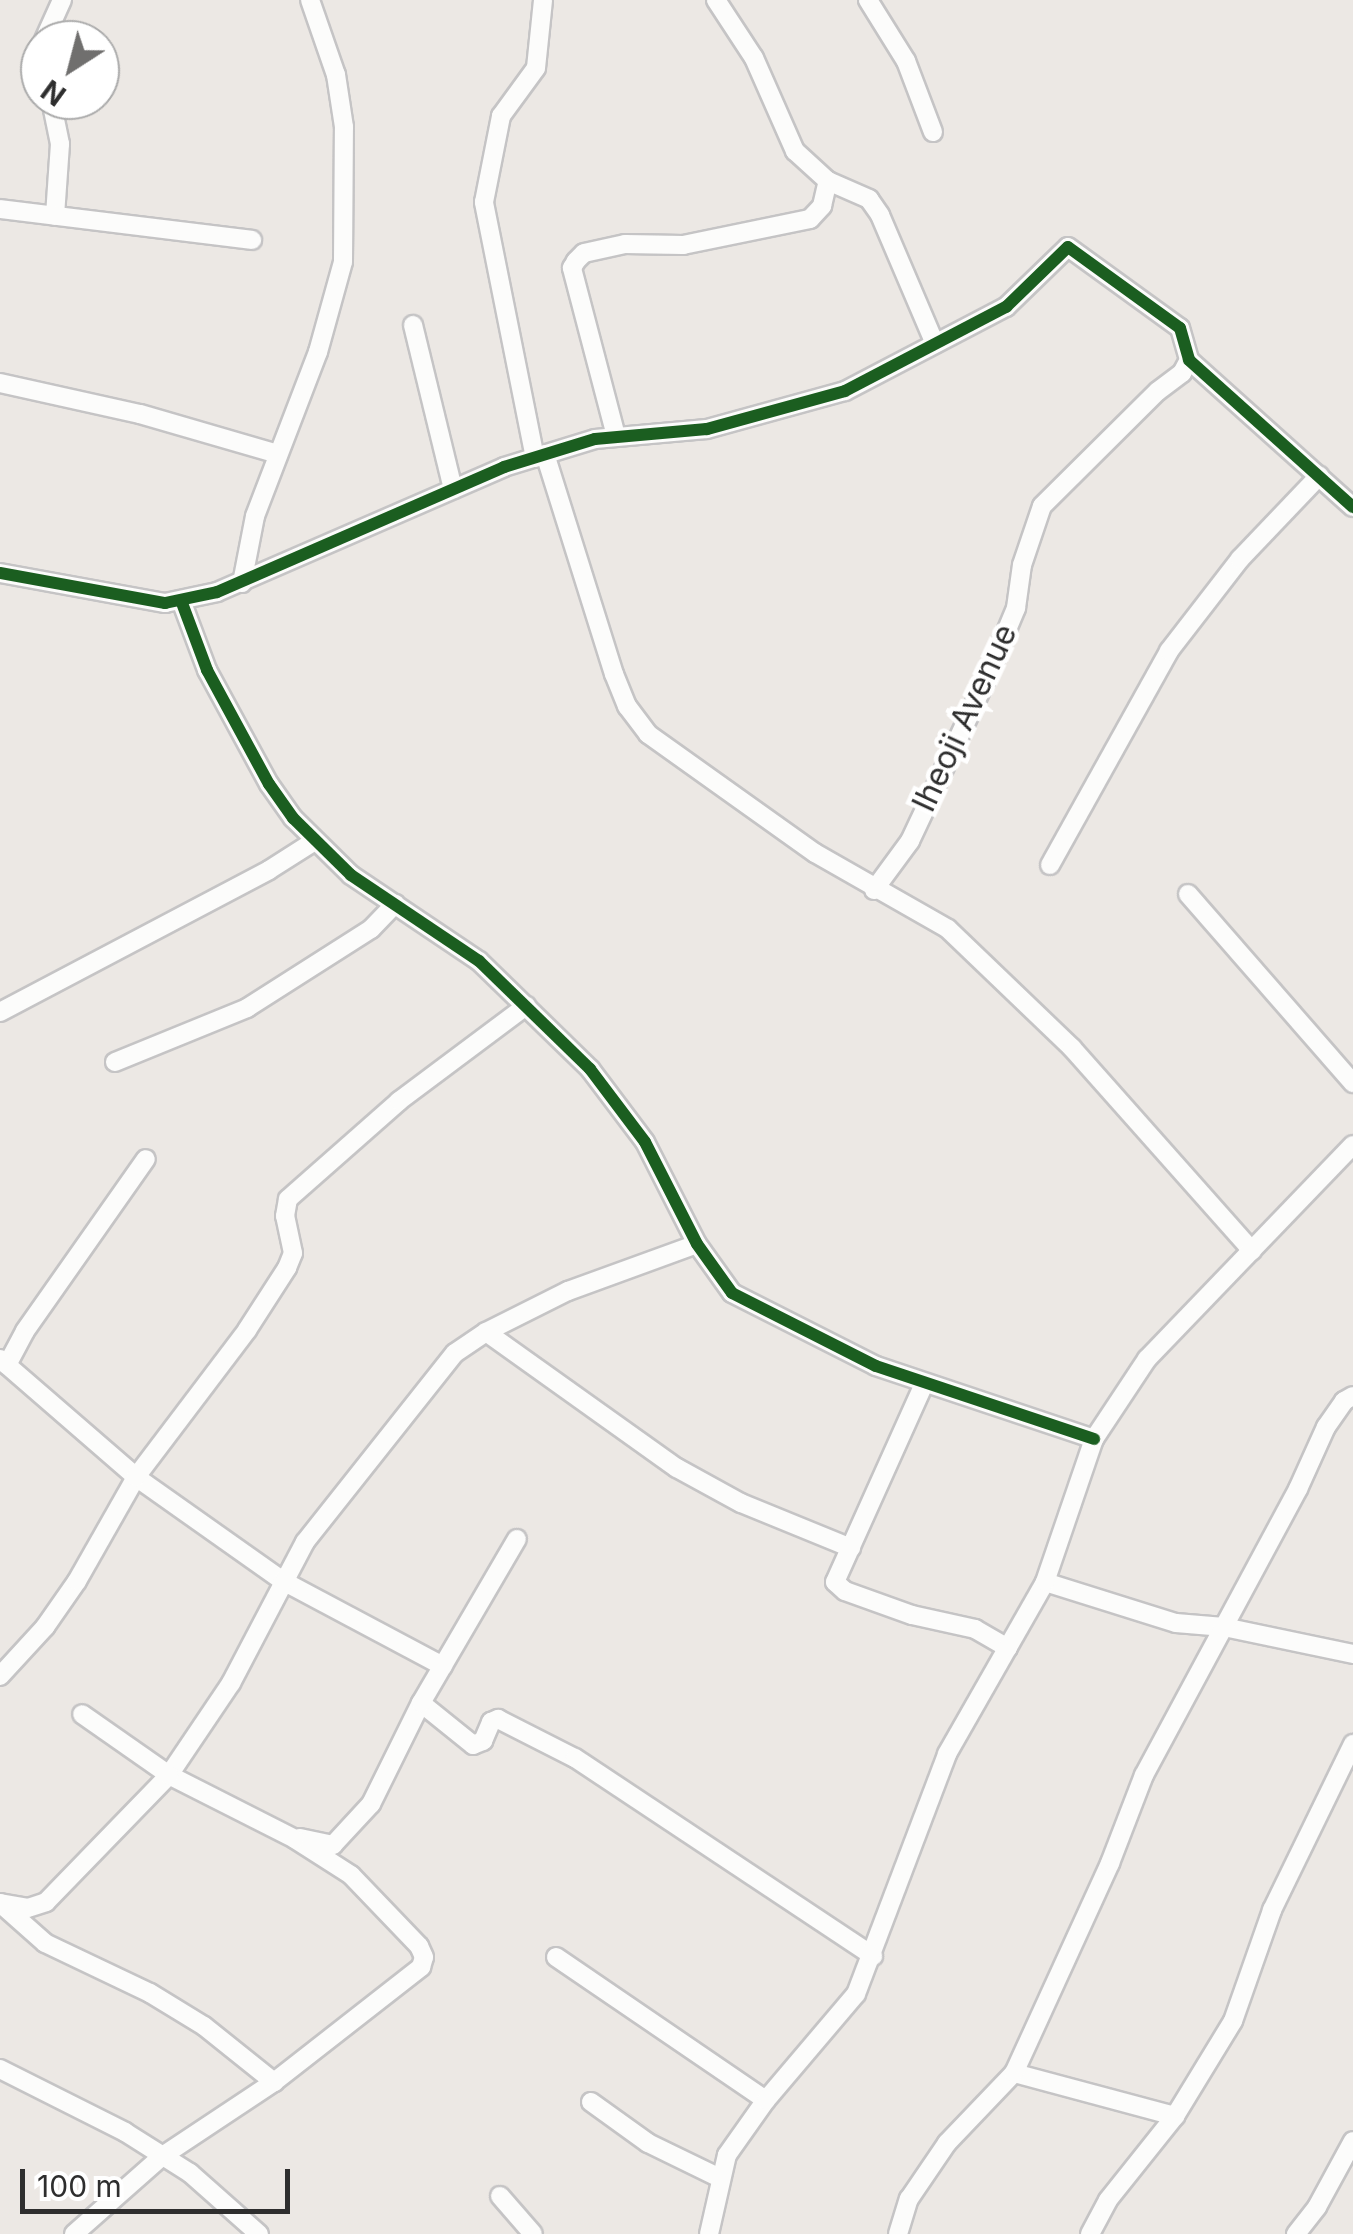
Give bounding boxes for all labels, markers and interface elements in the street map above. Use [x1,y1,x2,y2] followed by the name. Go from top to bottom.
[20,20,120,120] north arrow
[35,73,72,113] text: N
[905,618,1025,818] street label: Iheoji Avenue
[25,2149,295,2211] scale bar
[37,2168,122,2204] text: 100 m

